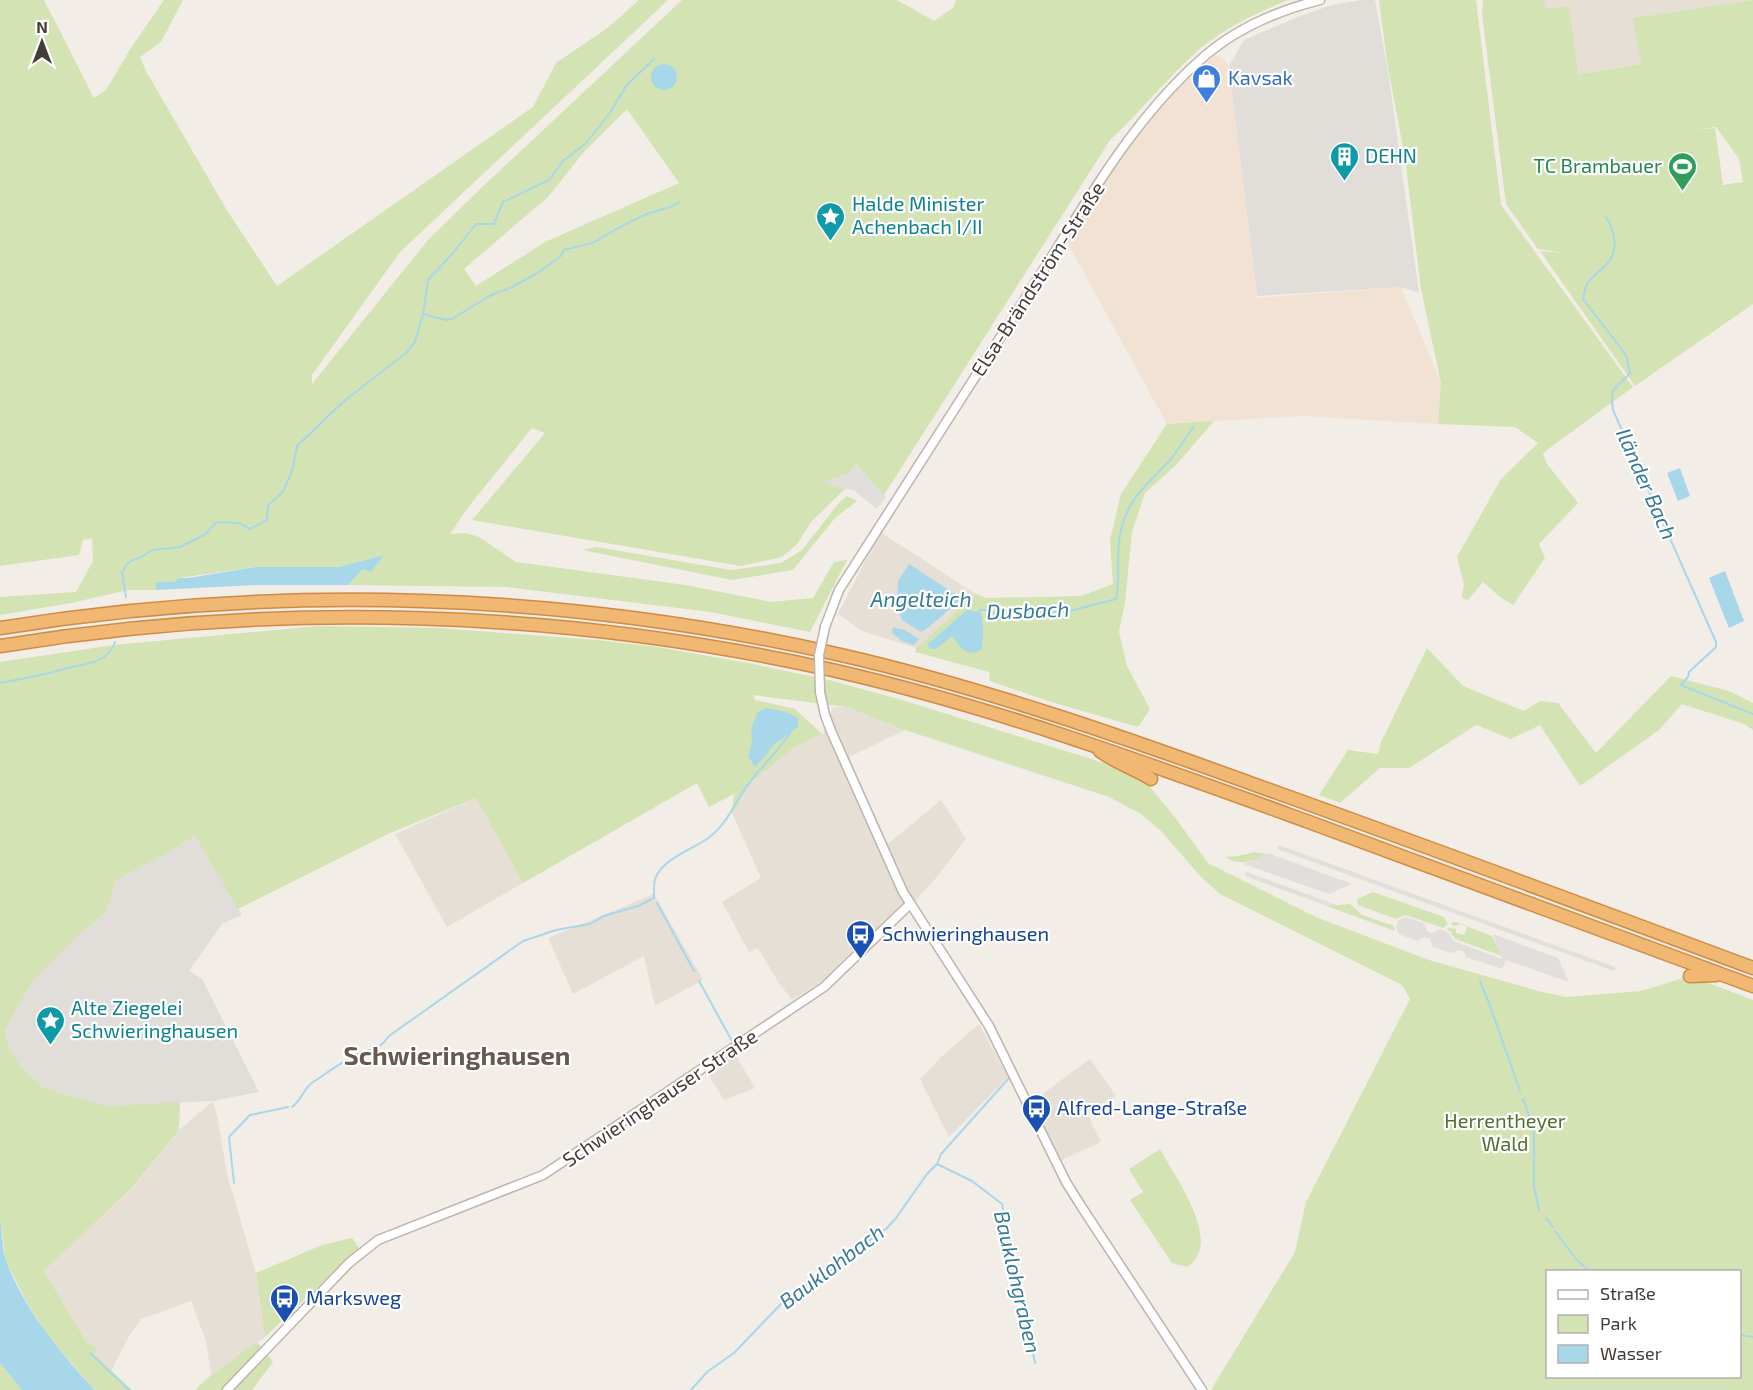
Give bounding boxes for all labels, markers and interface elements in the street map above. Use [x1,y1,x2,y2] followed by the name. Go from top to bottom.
[12,12,72,72] north arrow
[36,17,48,36] text: N
[1191,62,1223,104] shop icon: Kavsak
[1228,65,1293,89] place label: Kavsak
[1328,140,1360,182] building icon: DEHN
[1365,143,1417,167] place label: DEHN
[1667,150,1699,192] sports icon: TC Brambauer
[1533,153,1662,177] place label: TC Brambauer
[965,177,1109,380] street label: Elsa-Brändström-Straße
[852,191,985,238] place label: Halde Minister Achenbach I/II
[815,200,847,242] place icon: Halde Minister Achenbach I/II
[1612,424,1683,543] water label: Iländer Bach
[869,586,972,611] water label: Angelteich
[986,596,1070,623] water label: Dusbach
[845,918,877,960] bus stop icon: Schwieringhausen
[882,921,1049,945] place label: Schwieringhausen
[71,995,238,1042] place label: Alte Ziegelei Schwieringhausen
[34,1004,66,1046] place icon: Alte Ziegelei Schwieringhausen
[558,1023,761,1171] street label: Schwieringhauser Straße
[343,1039,571,1070] district label: Schwieringhausen
[1020,1092,1052,1134] bus stop icon: Alfred-Lange-Straße
[1057,1095,1247,1119] place label: Alfred-Lange-Straße
[1444,1108,1566,1155] park label: Herrentheyer Wald
[990,1208,1047,1355] water label: Bauklohgraben
[774,1218,888,1313] water label: Bauklohbach
[1546,1270,1741,1378] legend
[269,1282,301,1324] bus stop icon: Marksweg
[1600,1282,1656,1304] text: Straße
[306,1285,401,1309] place label: Marksweg
[1600,1312,1637,1334] text: Park
[1600,1342,1662,1364] text: Wasser

